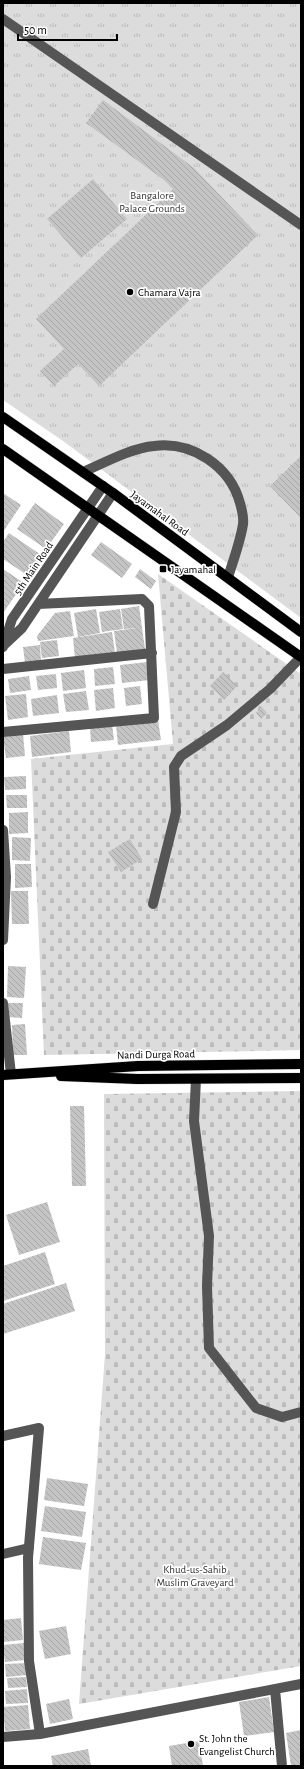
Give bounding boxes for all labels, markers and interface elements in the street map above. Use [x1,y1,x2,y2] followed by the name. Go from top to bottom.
[18,16,117,42] scale bar
[24,24,47,36] text: 50 m
[119,190,185,214] park label: Bangalore Palace Grounds
[125,287,135,297] marker: Chamara Vajra
[138,287,201,298] place label: Chamara Vajra
[129,489,191,538] street label: Jayamahal Road
[12,540,55,597] street label: 5th Main Road
[158,564,168,574] marker: Jayamahal
[171,564,216,575] place label: Jayamahal
[117,1048,196,1061] street label: Nandi Durga Road
[156,1564,234,1588] park label: Khud-us-Sahib Muslim Graveyard
[199,1733,275,1757] place label: St. John the Evangelist Church
[186,1739,196,1749] marker: St. John the Evangelist Church

